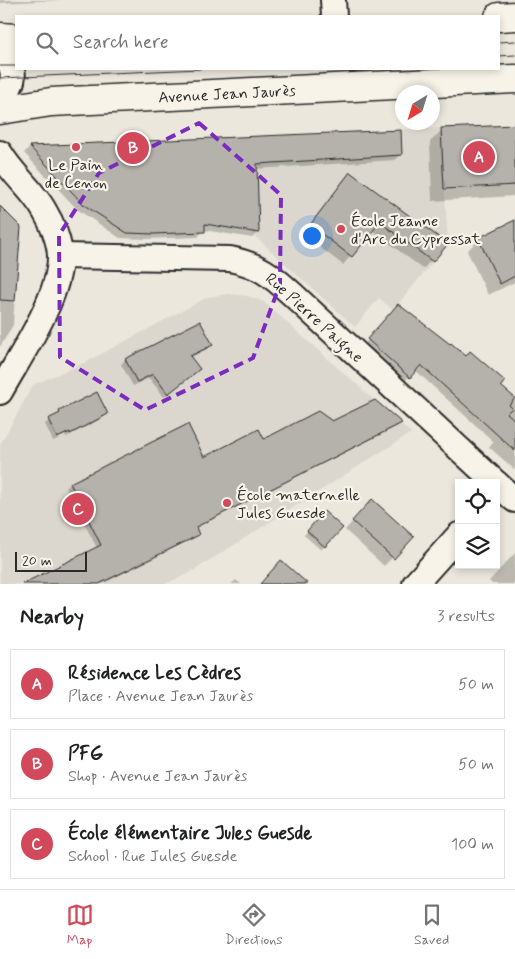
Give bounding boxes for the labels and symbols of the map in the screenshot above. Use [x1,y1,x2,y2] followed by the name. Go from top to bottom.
[158,80,296,109] street label: Avenue Jean Jaurès
[395,85,440,130] north arrow
[117,129,149,167] pin: B
[463,138,495,176] pin: A
[70,141,82,153] marker: Le Pain de Cenon
[45,155,107,194] place label: Le Pain de Cenon
[351,211,481,250] place label: École Jeanne d'Arc du Cypressat
[299,223,325,249] your location
[335,223,347,235] marker: École Jeanne d'Arc du Cypressat
[260,269,367,368] street label: Rue Pierre Paigne
[237,485,361,524] place label: École maternelle Jules Guesde
[62,490,94,528] pin: C
[221,497,233,509] marker: École maternelle Jules Guesde
[15,549,88,572] scale bar

